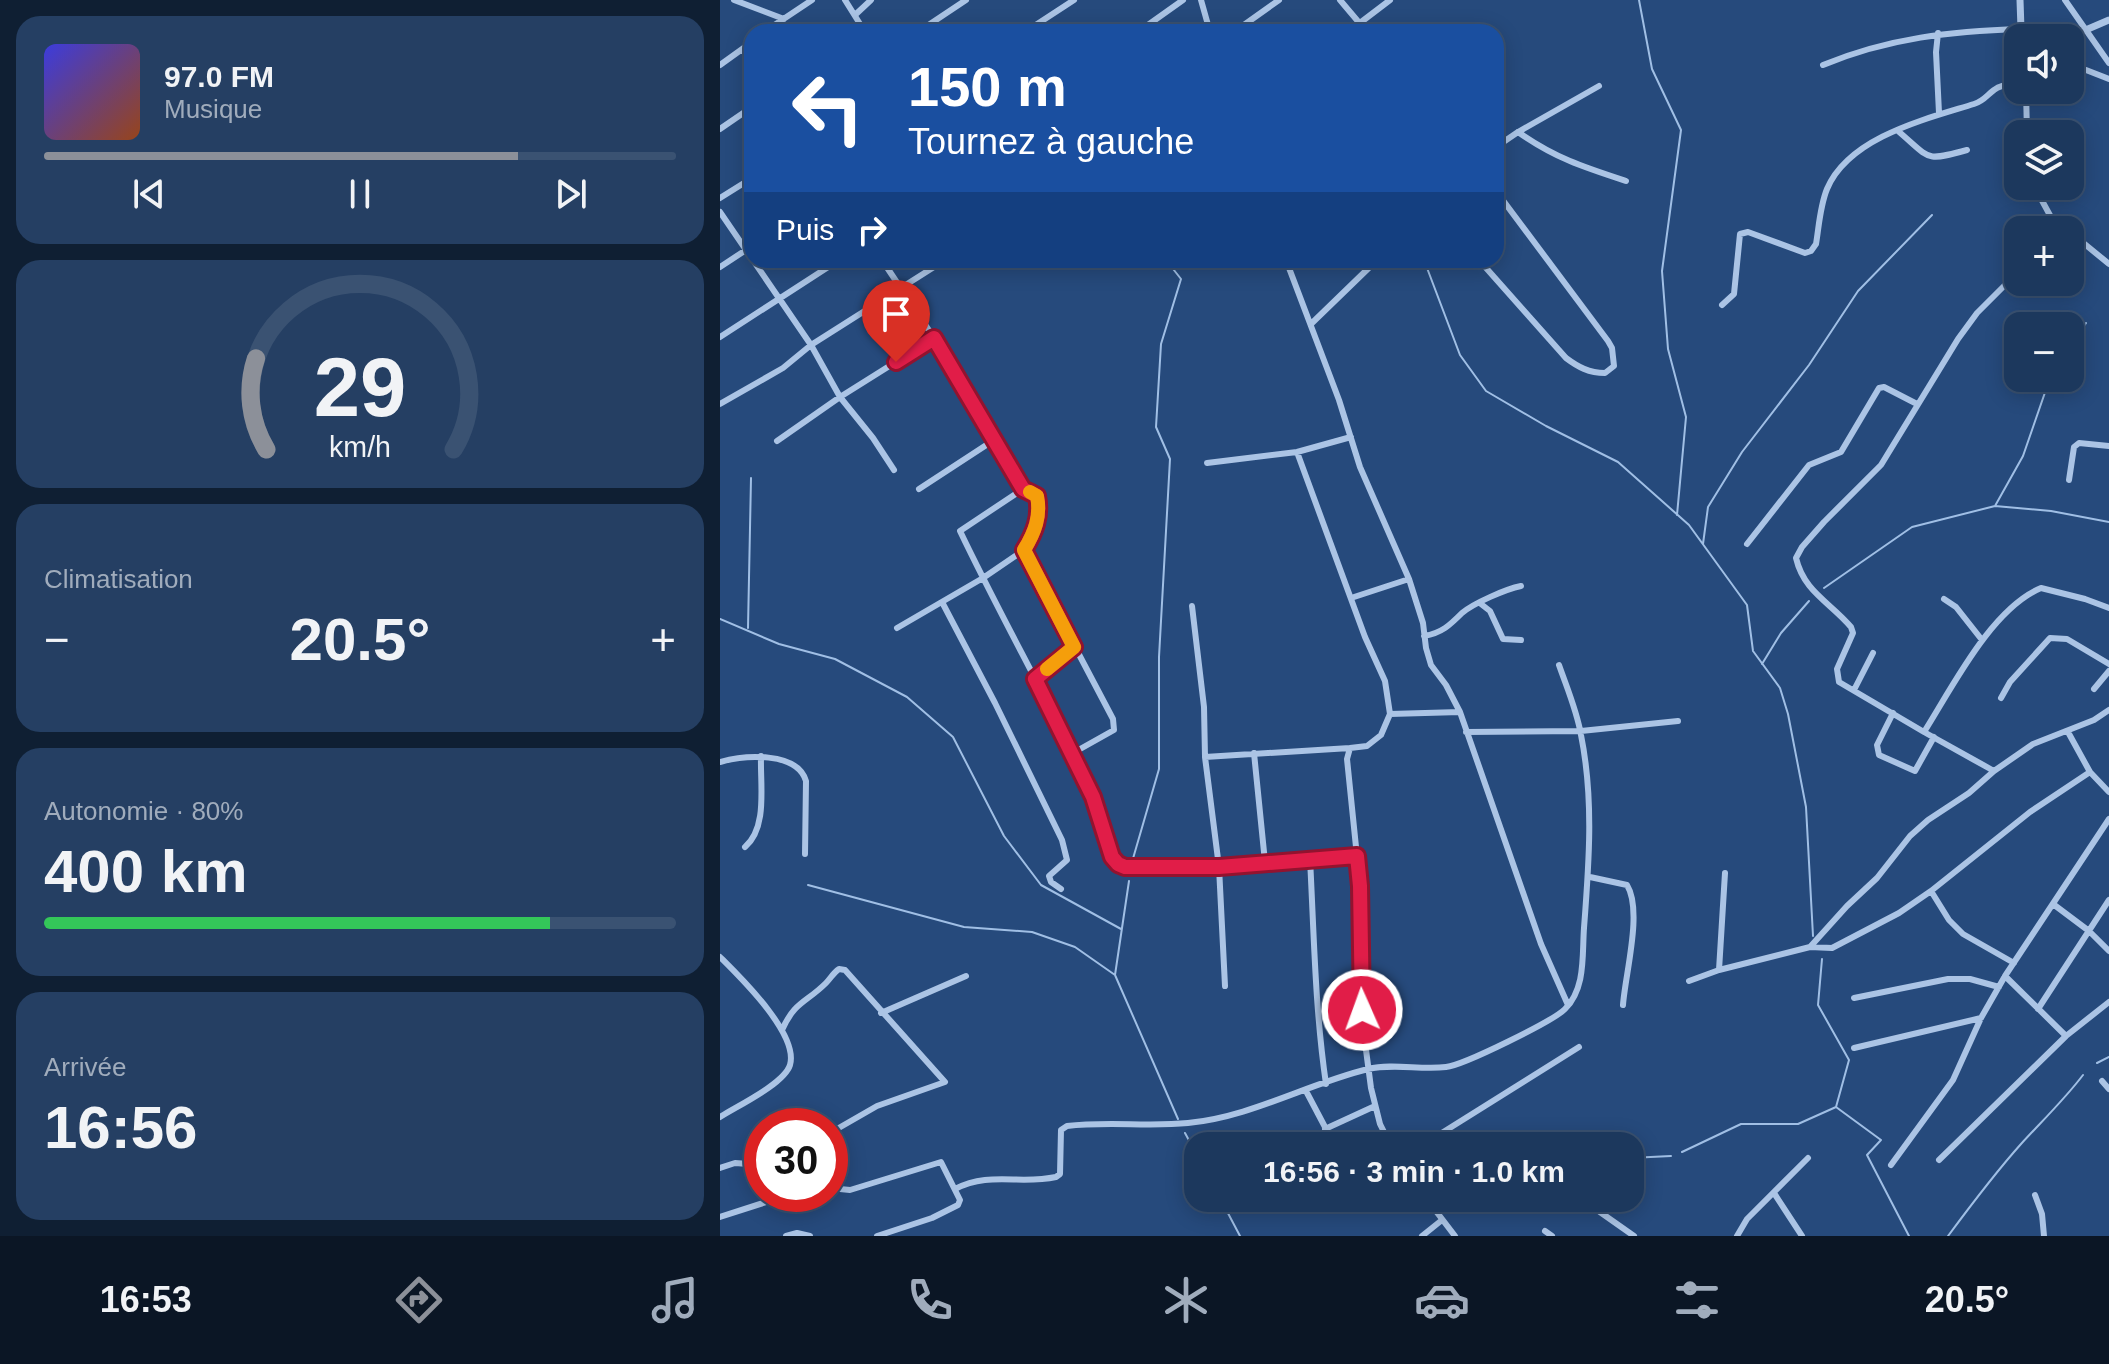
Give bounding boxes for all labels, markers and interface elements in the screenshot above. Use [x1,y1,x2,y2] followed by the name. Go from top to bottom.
[2004,24,2084,392] map controls
[2004,24,2084,104] button: sound
[908,55,1067,118] text: 150 m
[776,56,880,160] icon: left
[164,60,274,93] text: 97.0 FM
[164,94,262,124] text: Musique
[2004,120,2084,200] button: layers
[908,121,1194,162] text: Tournez à gauche
[127,172,171,216] icon: previous
[338,172,382,216] icon: pause
[549,172,593,216] icon: next
[850,208,894,252] icon: right
[776,213,834,246] text: Puis
[2004,216,2084,296] button: +
[862,280,930,362] pin
[874,292,918,336] icon: arrive
[2004,312,2084,392] button: −
[314,341,406,434] text: 29
[329,431,391,463] text: km/h
[44,564,193,594] text: Climatisation
[290,606,430,673] text: 20.5°
[44,615,70,664] text: −
[650,615,676,664] text: +
[44,796,243,826] text: Autonomie · 80%
[44,838,248,905] text: 400 km
[1320,968,1404,1052] position arrow
[44,1052,126,1082] text: Arrivée
[44,1094,197,1161] text: 16:56
[744,1108,848,1212] speed limit sign: 30
[1263,1155,1565,1188] text: 16:56 · 3 min · 1.0 km
[391,1272,447,1328] icon: directions
[647,1272,703,1328] icon: music
[902,1272,958,1328] icon: phone
[1158,1272,1214,1328] icon: climate
[1414,1272,1470,1328] icon: car
[1669,1272,1725,1328] icon: filters
[100,1279,192,1320] text: 16:53
[1925,1279,2009,1320] text: 20.5°

